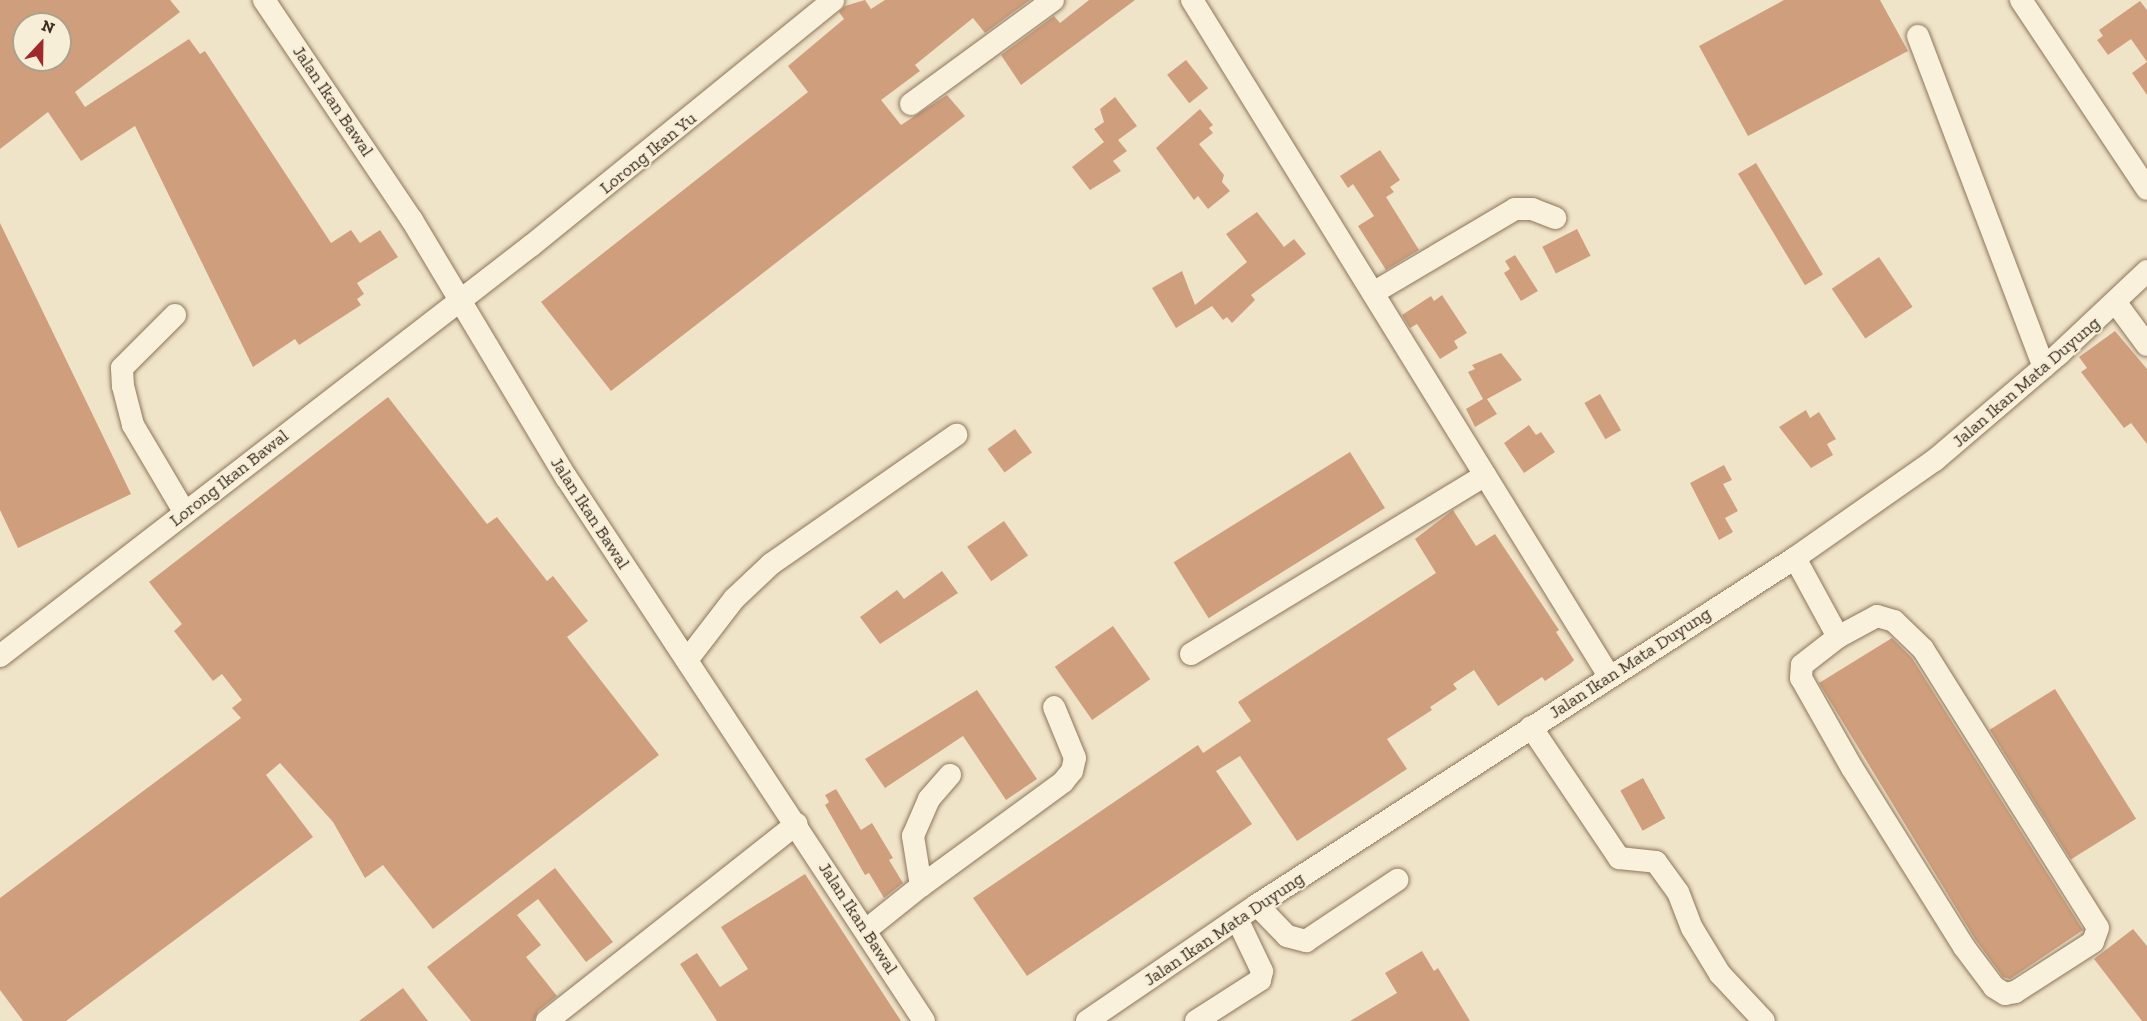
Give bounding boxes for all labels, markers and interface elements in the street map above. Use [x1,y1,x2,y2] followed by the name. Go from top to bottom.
[12,12,72,72] north arrow
[39,16,57,38] text: N
[288,41,378,161] street label: Jalan Ikan Bawal
[595,107,701,199] street label: Lorong Ikan Yu
[1948,312,2104,452] street label: Jalan Ikan Mata Duyung
[165,425,293,531] street label: Lorong Ikan Bawal
[546,453,634,573] street label: Jalan Ikan Bawal
[1545,603,1715,723] street label: Jalan Ikan Mata Duyung
[814,858,902,978] street label: Jalan Ikan Bawal
[1140,867,1308,991] street label: Jalan Ikan Mata Duyung

